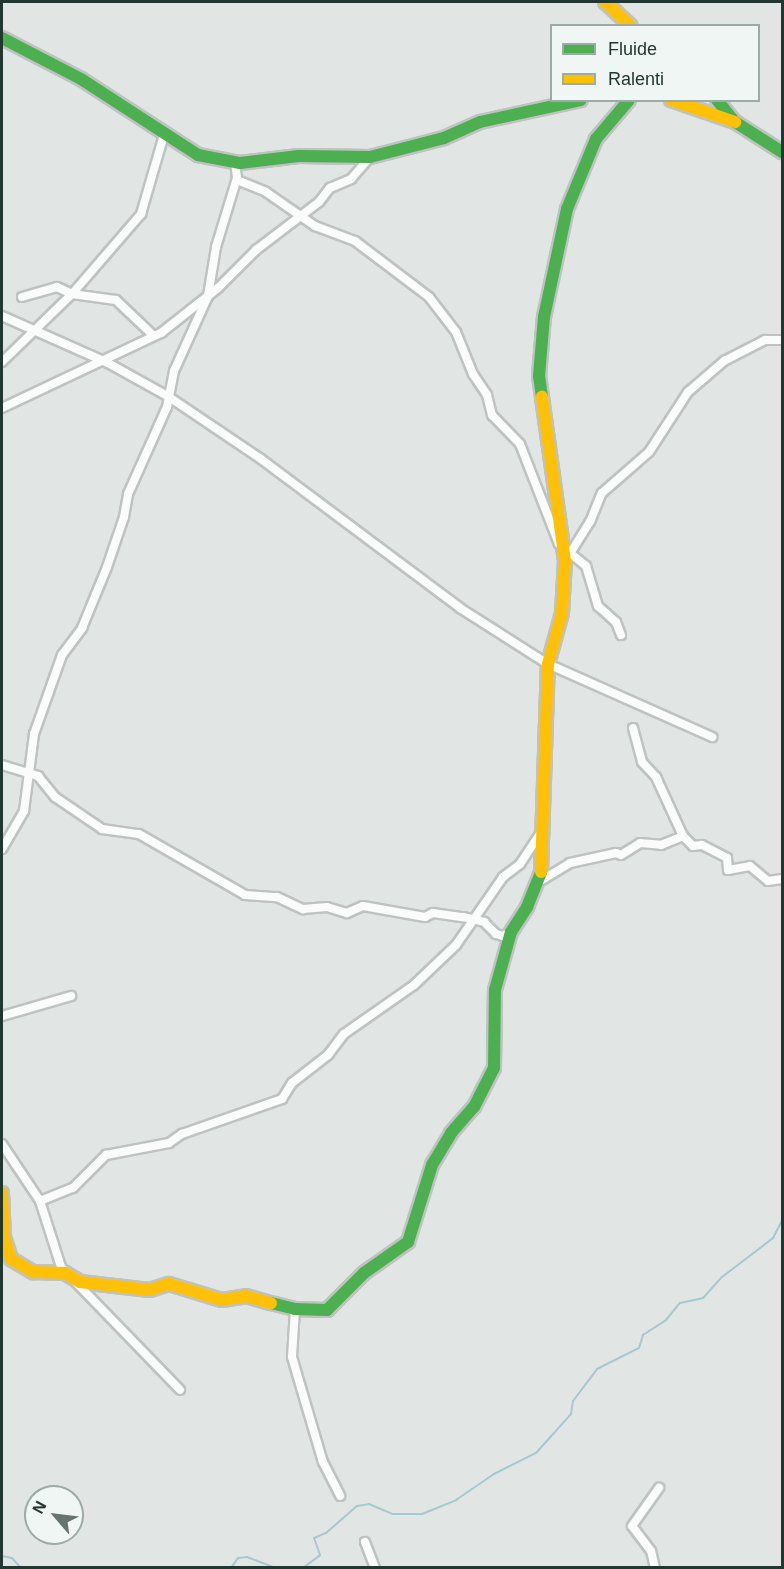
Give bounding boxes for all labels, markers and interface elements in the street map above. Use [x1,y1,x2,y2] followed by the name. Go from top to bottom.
[550,24,760,102] legend
[608,39,657,59] text: Fluide
[608,69,664,89] text: Ralenti
[24,1485,84,1545] north arrow
[29,1498,50,1516] text: N

